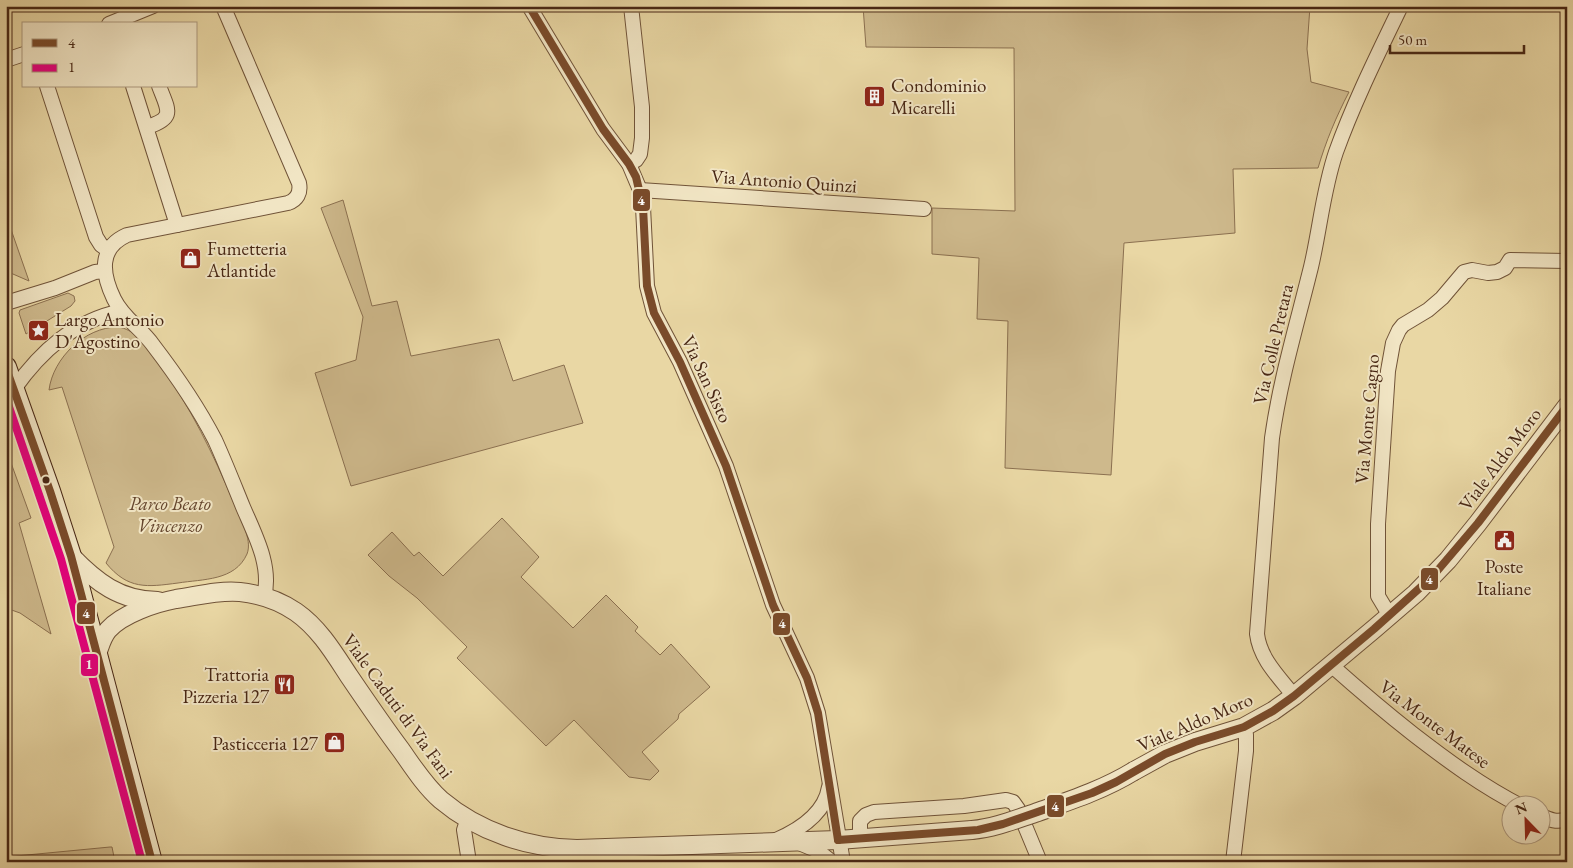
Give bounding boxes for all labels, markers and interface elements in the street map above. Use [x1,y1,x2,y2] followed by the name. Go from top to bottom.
[22,22,198,88] legend
[1390,22,1524,54] scale bar
[1398,30,1427,49] text: 50 m
[68,33,76,52] text: 4
[68,57,75,76] text: 1
[891,73,986,120] place label: Condominio Micarelli
[863,84,887,108] building icon: Condominio Micarelli
[710,163,858,199] street label: Via Antonio Quinzi
[632,188,651,212] line badge: 4
[637,191,645,209] text: 4
[206,236,287,283] place label: Fumetteria Atlantide
[179,247,203,271] shop icon: Fumetteria Atlantide
[1247,281,1299,407] street label: Via Colle Pretara
[55,307,164,354] place label: Largo Antonio D'Agostino
[27,318,51,342] place icon: Largo Antonio D'Agostino
[676,331,738,427] street label: Via San Sisto
[1349,353,1385,485] street label: Via Monte Cagno
[1453,402,1547,516] street label: Viale Aldo Moro
[41,475,51,485] unlabelled marker
[129,491,211,538] park label: Parco Beato Vincenzo
[1492,528,1516,552] public building icon: Poste Italiane
[1477,554,1531,601] place label: Poste Italiane
[1420,567,1439,591] line badge: 4
[1425,570,1433,588] text: 4
[76,601,96,625] line badge: 4
[82,604,90,622] text: 4
[772,612,791,636] line badge: 4
[778,614,786,632] text: 4
[337,628,459,784] street label: Viale Caduti di Via Fani
[80,653,99,677] line badge: 1
[85,655,93,673] text: 1
[182,662,270,709] place label: Trattoria Pizzeria 127
[273,673,297,697] restaurant icon: Trattoria Pizzeria 127
[1374,674,1496,774] street label: Via Monte Matese
[1134,686,1256,758] street label: Viale Aldo Moro
[212,731,319,756] place label: Pasticceria 127
[322,731,346,755] shop icon: Pasticceria 127
[1046,794,1065,818] line badge: 4
[1500,796,1550,846] north arrow
[1051,797,1059,815] text: 4
[1512,797,1530,819] text: N

